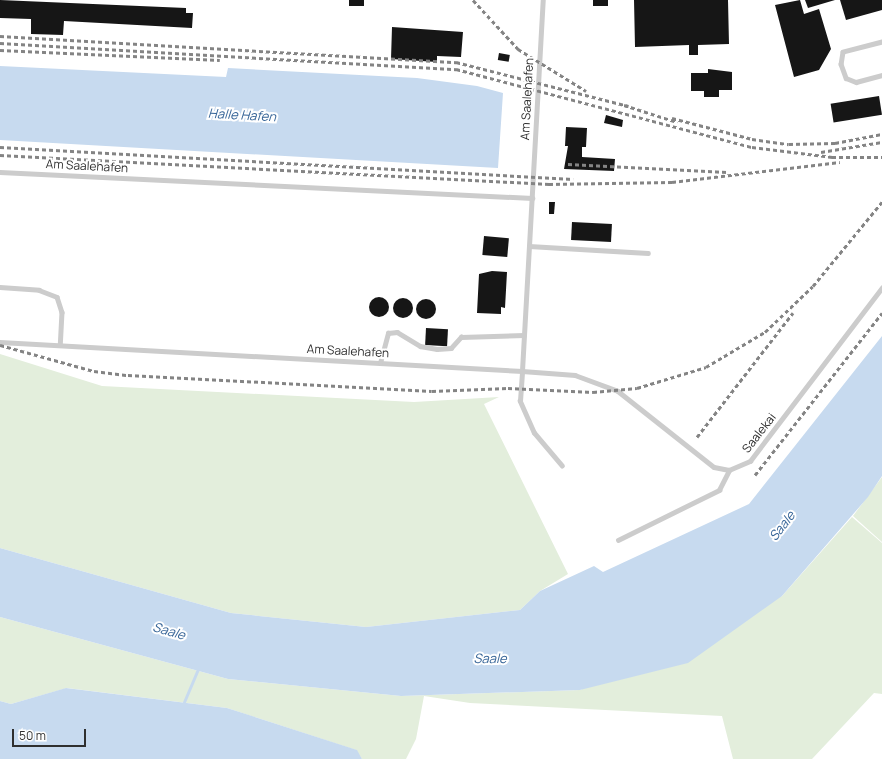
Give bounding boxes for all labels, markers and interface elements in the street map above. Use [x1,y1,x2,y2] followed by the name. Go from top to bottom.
[518,57,536,141] street label: Am Saalehafen
[208,105,276,125] water label: Halle Hafen
[45,157,129,175] street label: Am Saalehafen
[306,342,390,360] street label: Am Saalehafen
[739,410,779,456] street label: Saalekai
[766,508,798,544] water label: Saale
[151,619,187,643] water label: Saale
[473,650,507,666] water label: Saale
[14,721,88,747] scale bar
[19,727,46,744] text: 50 m

